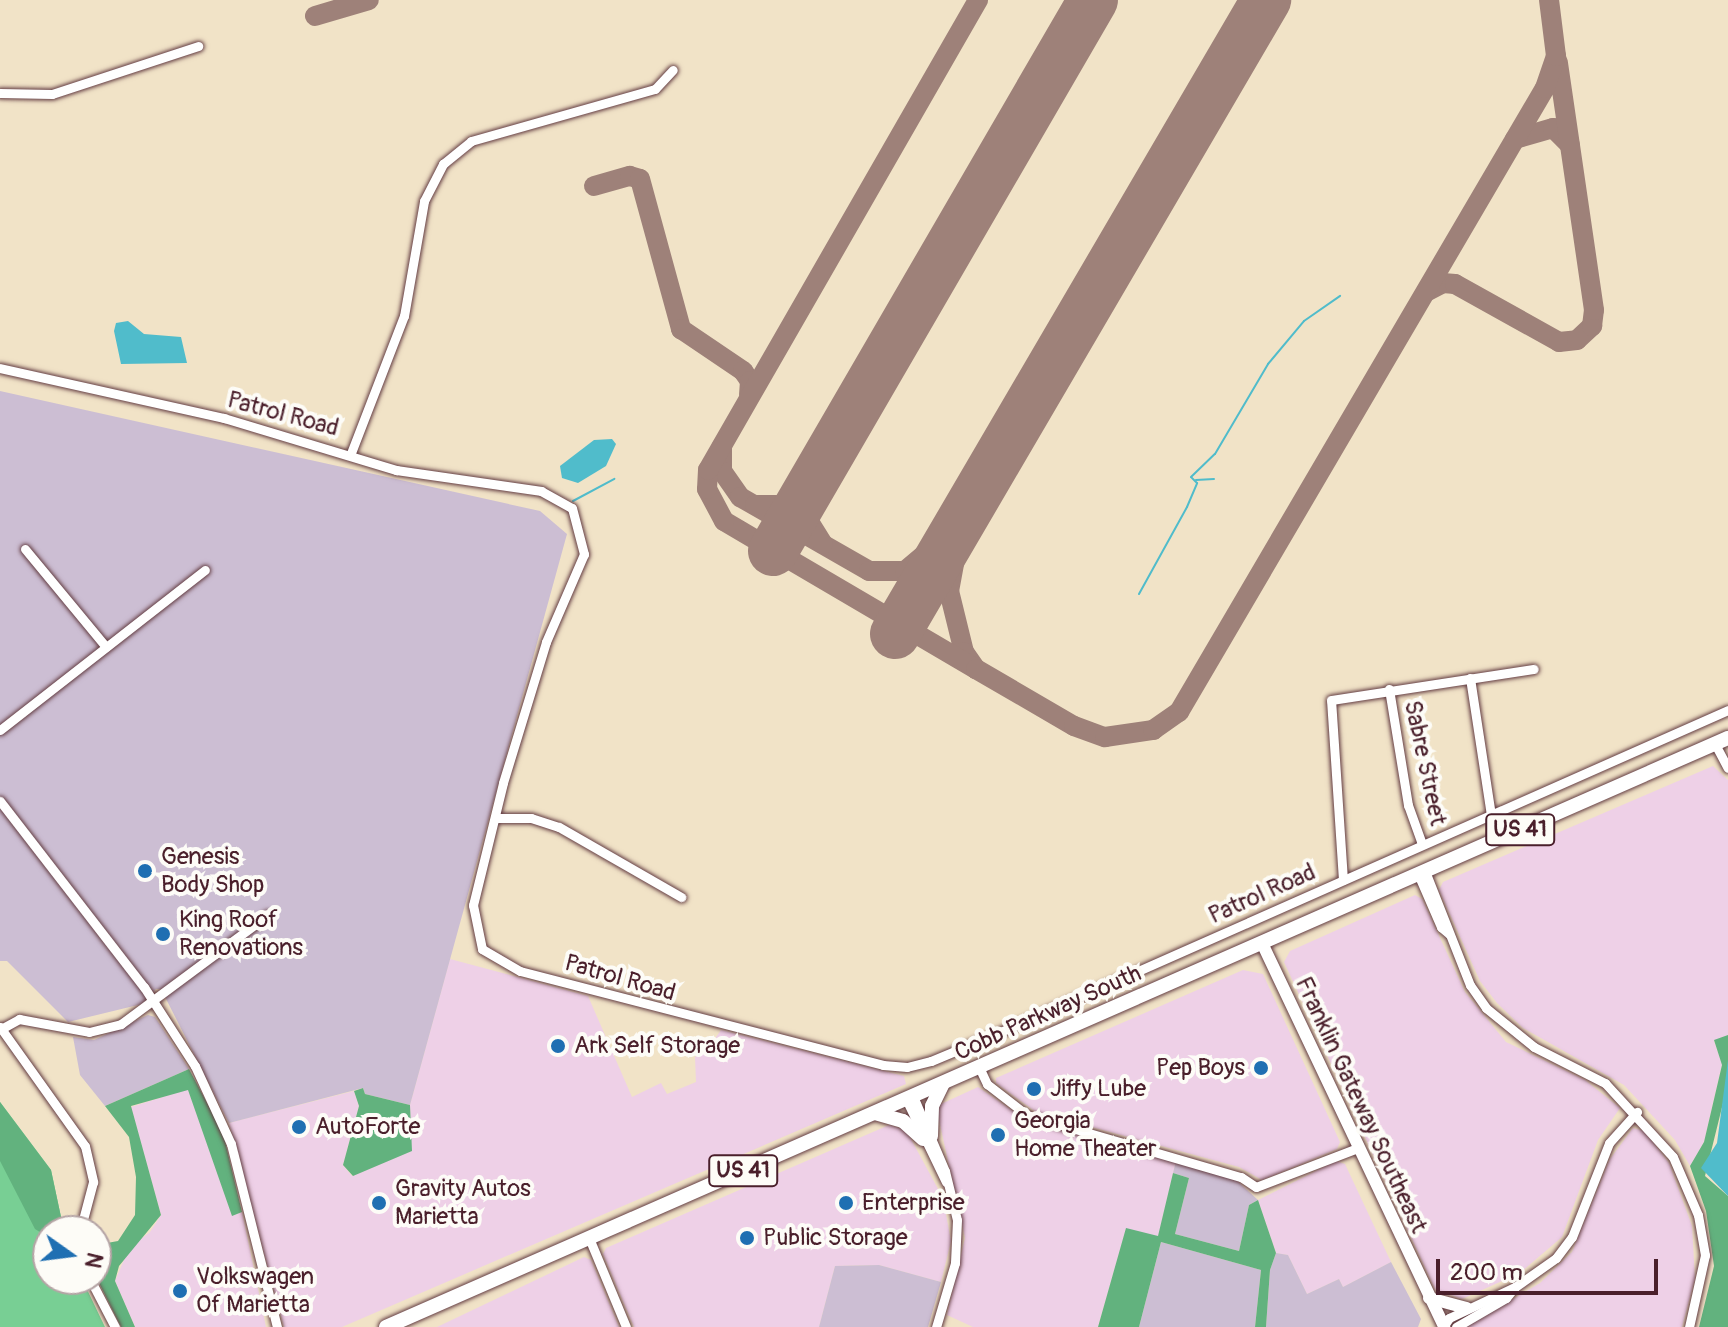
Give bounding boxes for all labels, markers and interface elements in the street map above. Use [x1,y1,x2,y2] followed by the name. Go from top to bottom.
[224,385,342,443] street label: Patrol Road
[1398,698,1452,828] street label: Sabre Street
[1484,812,1556,848] road number: US 41
[161,843,264,899] place label: Genesis Body Shop
[1204,858,1320,930] street label: Patrol Road
[136,862,154,880] marker: Genesis Body Shop
[179,906,303,962] place label: King Roof Renovations
[154,925,172,943] marker: King Roof Renovations
[561,948,679,1008] street label: Patrol Road
[950,959,1146,1067] street label: Cobb Parkway South
[1289,972,1433,1238] street label: Franklin Gateway Southeast
[574,1032,740,1060] place label: Ark Self Storage
[549,1037,567,1055] marker: Ark Self Storage
[1156,1054,1245,1082] place label: Pep Boys
[1252,1059,1270,1077] marker: Pep Boys
[1050,1075,1146,1103] place label: Jiffy Lube
[1025,1080,1043,1098] marker: Jiffy Lube
[1014,1107,1157,1163] place label: Georgia Home Theater
[315,1113,420,1141] place label: AutoForte
[290,1118,308,1136] marker: AutoForte
[989,1126,1007,1144] marker: Georgia Home Theater
[707,1153,779,1189] road number: US 41
[395,1175,531,1231] place label: Gravity Autos Marietta
[862,1189,965,1217] place label: Enterprise
[370,1194,388,1212] marker: Gravity Autos Marietta
[837,1194,855,1212] marker: Enterprise
[32,1215,112,1295] north arrow
[763,1224,908,1252] place label: Public Storage
[738,1229,756,1247] marker: Public Storage
[1440,1243,1662,1293] scale bar
[78,1250,109,1271] text: N
[1450,1258,1523,1287] text: 200 m
[196,1263,314,1319] place label: Volkswagen Of Marietta
[171,1282,189,1300] marker: Volkswagen Of Marietta

